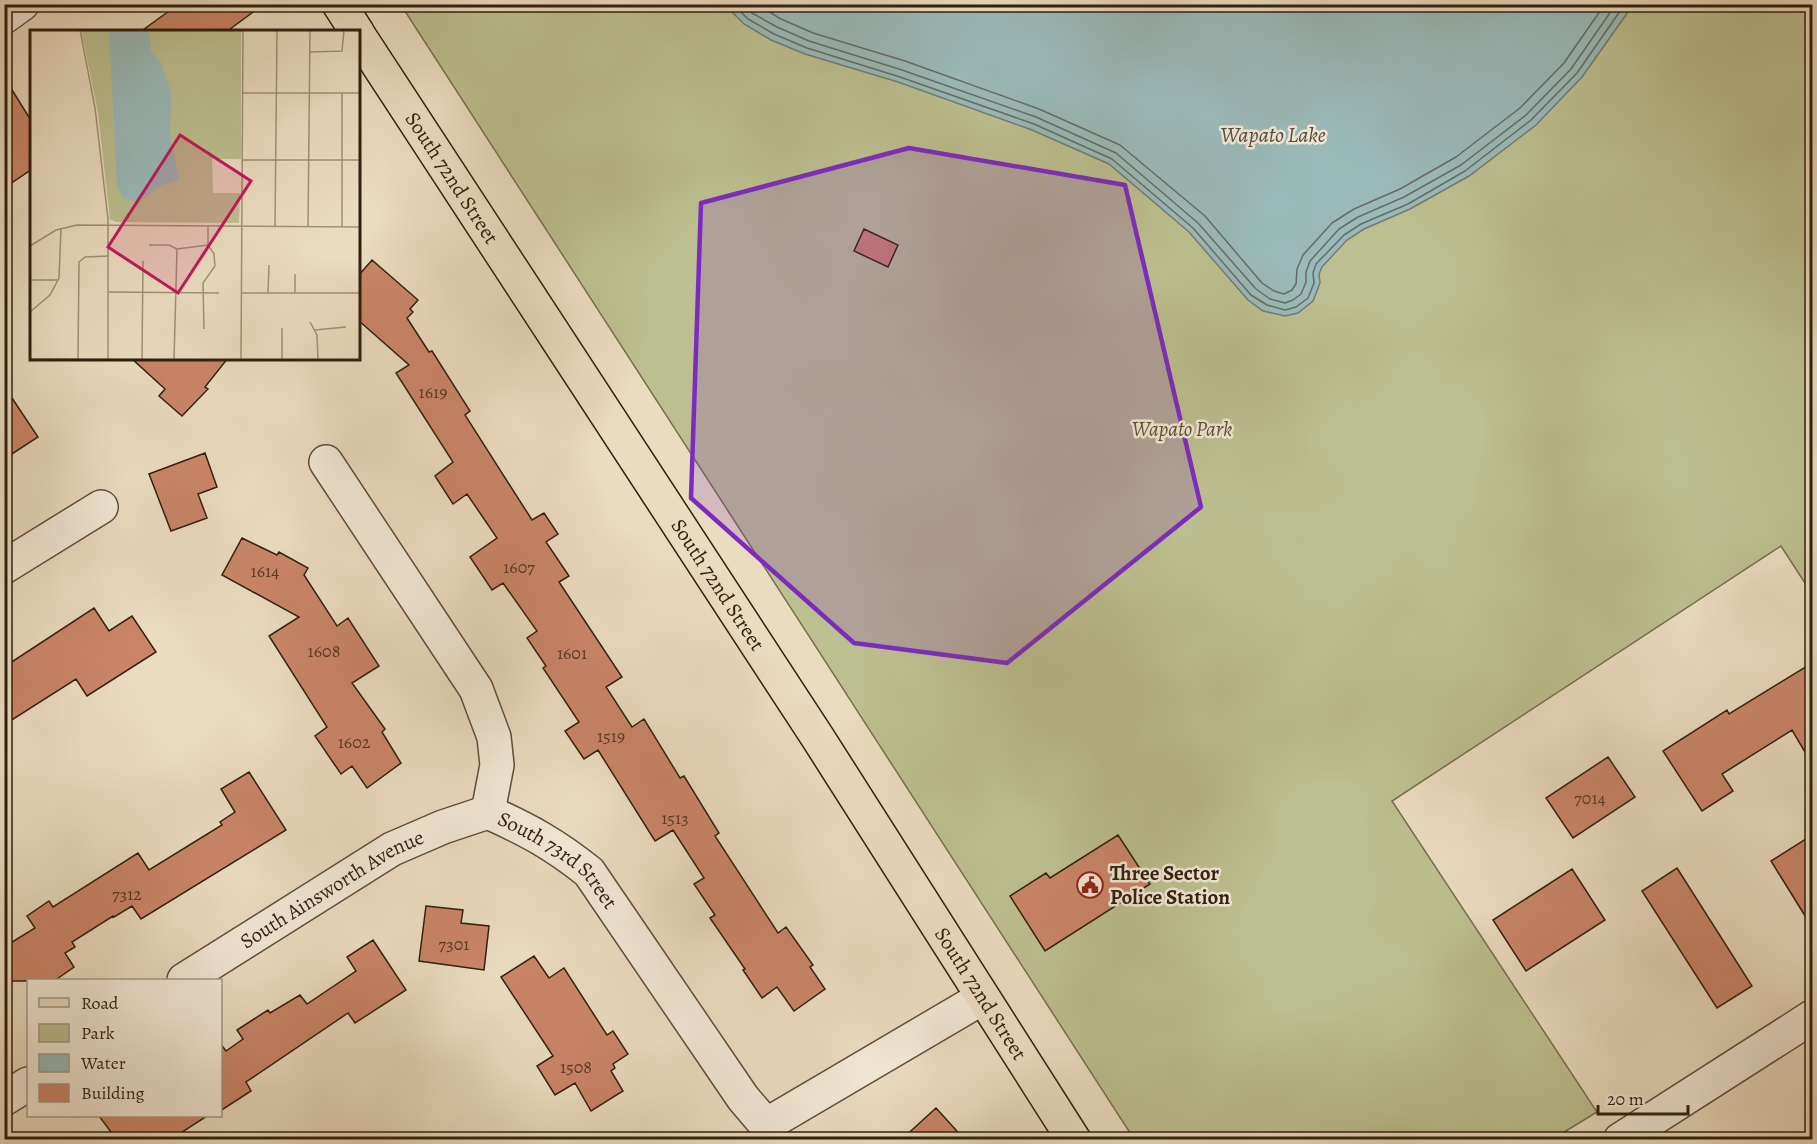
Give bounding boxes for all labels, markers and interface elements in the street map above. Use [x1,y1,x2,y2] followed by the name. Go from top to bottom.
[30,30,360,360] inset map
[399,107,506,249] street label: South 72nd Street
[1220,120,1326,150] water label: Wapato Lake
[419,380,447,404] house number: 1619
[1132,415,1232,443] park label: Wapato Park
[665,513,771,656] street label: South 72nd Street
[503,555,535,579] house number: 1607
[251,559,279,583] house number: 1614
[308,639,340,663] house number: 1608
[557,641,587,665] house number: 1601
[597,724,625,748] house number: 1519
[338,730,371,754] house number: 1602
[1574,786,1606,810] house number: 7014
[493,804,624,915] street label: South 73rd Street
[661,806,689,830] house number: 1513
[235,823,428,955] street label: South Ainsworth Avenue
[1110,859,1230,911] place label: Three Sector Police Station
[1075,870,1105,900] public building icon: Three Sector Police Station
[112,882,142,906] house number: 7312
[928,922,1034,1065] street label: South 72nd Street
[439,932,469,956] house number: 7301
[27,979,222,1117] legend
[81,991,119,1015] text: Road
[81,1021,115,1045] text: Park
[80,1051,126,1075] text: Water
[560,1055,592,1079] house number: 1508
[1598,1078,1688,1116] scale bar
[81,1081,145,1105] text: Building
[1607,1087,1644,1111] text: 20 m

